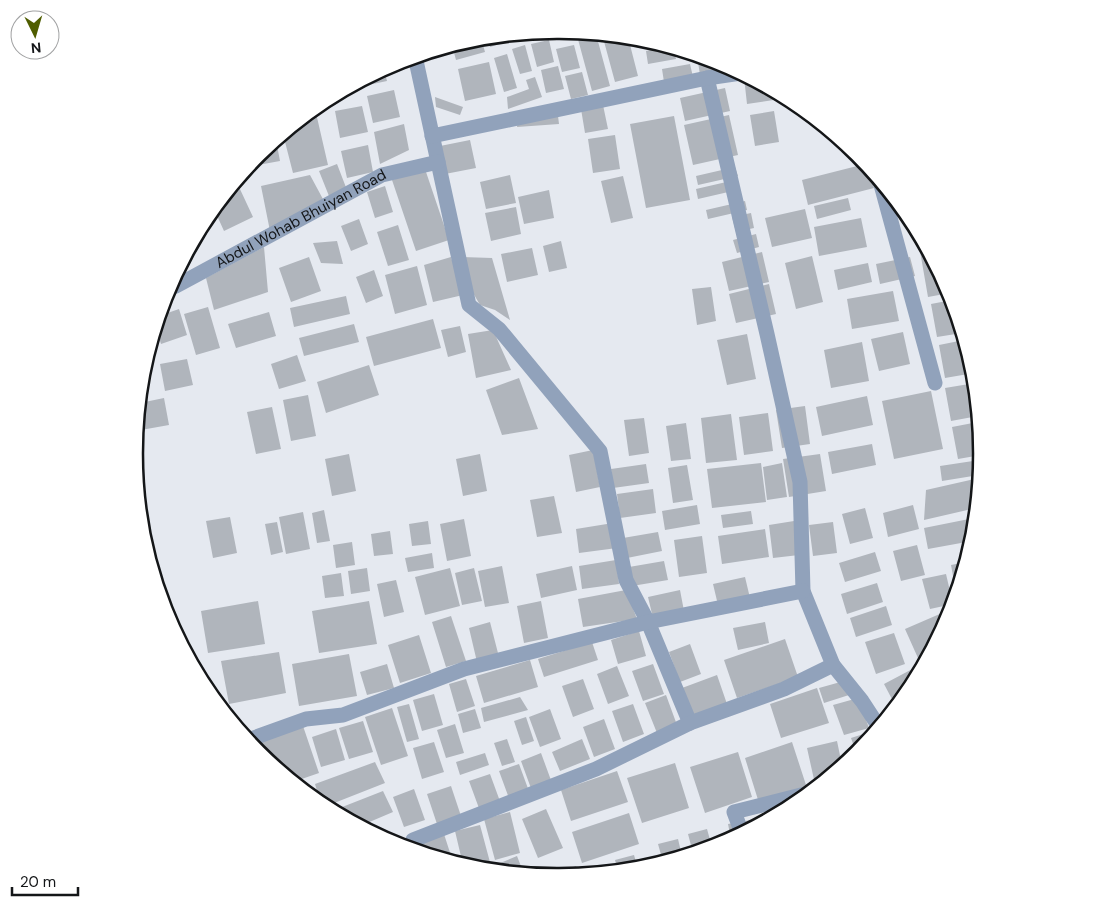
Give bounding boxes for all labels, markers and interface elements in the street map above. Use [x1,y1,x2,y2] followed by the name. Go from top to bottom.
[10,10,60,60] north arrow
[30,39,42,57] text: N
[212,165,390,273] street label: Abdul Wohab Bhuiyan Road
[12,864,79,896] scale bar
[20,872,56,892] text: 20 m

